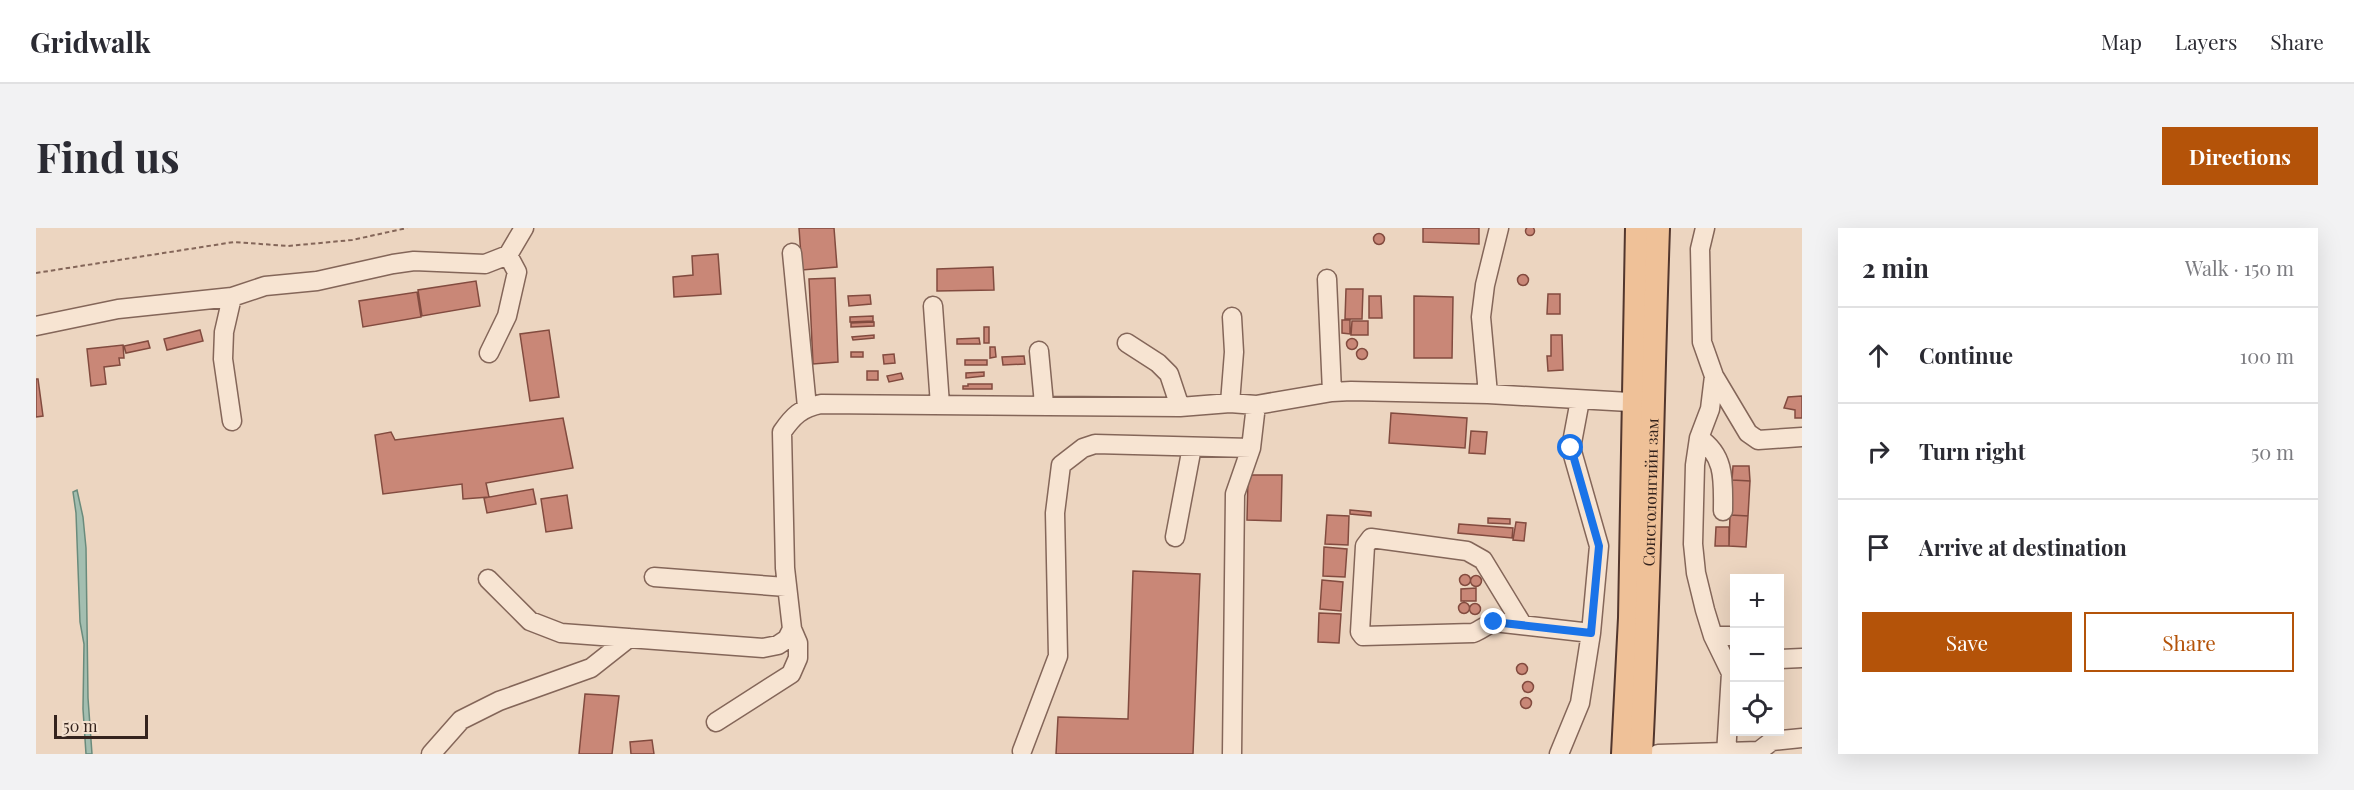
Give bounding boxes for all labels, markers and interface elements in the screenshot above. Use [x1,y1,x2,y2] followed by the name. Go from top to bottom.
[30,23,151,60] text: Gridwalk
[2101,27,2142,55] text: Map
[2175,27,2237,55] text: Layers
[2270,27,2324,55] text: Share
[2162,127,2318,185] button: Directions
[36,128,180,184] text: Find us
[1862,250,1929,285] text: 2 min
[2185,254,2294,281] text: Walk · 150 m
[1862,339,1895,372] icon: ahead
[1919,340,2013,370] text: Continue
[2240,342,2294,369] text: 100 m
[1637,418,1663,567] street label: Сонсголонгийн зам
[1557,434,1583,460] route start
[1862,435,1895,468] icon: right
[1919,436,2025,466] text: Turn right
[2251,438,2294,465] text: 50 m
[1862,531,1895,564] icon: arrive
[1919,532,2127,562] text: Arrive at destination
[1730,574,1784,736] map controls
[1730,574,1784,628] button: +
[1480,608,1506,634] route end
[1862,612,2072,672] button: Save
[2084,612,2294,672] button: Share
[1730,628,1784,682] button: −
[1730,682,1784,736] button: locate
[54,712,148,739] scale bar
[63,715,97,736] text: 50 m

